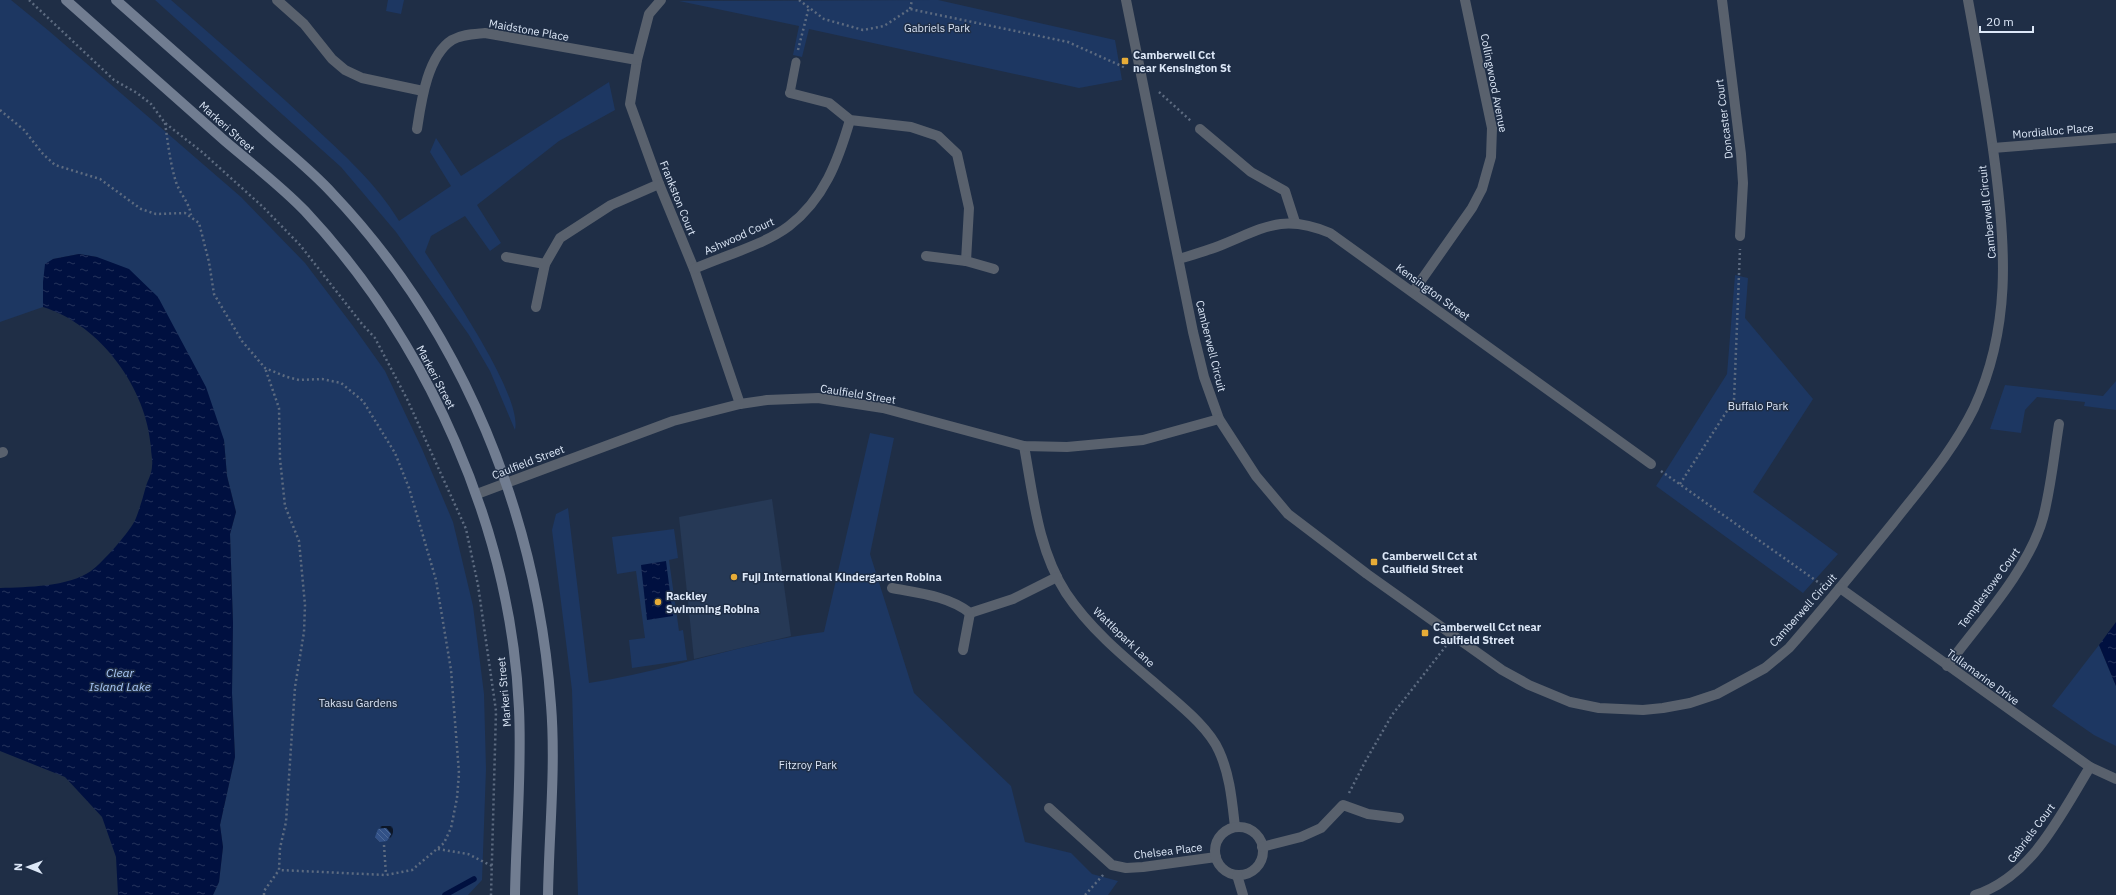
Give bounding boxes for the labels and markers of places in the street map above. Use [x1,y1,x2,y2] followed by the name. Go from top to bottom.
[1133,48,1231,75] place label: Camberwell Cct near Kensington St
[1120,56,1130,66] marker: Camberwell Cct near Kensington St
[1382,549,1477,576] place label: Camberwell Cct at Caulfield Street
[1369,557,1379,567] marker: Camberwell Cct at Caulfield Street
[742,570,942,584] place label: Fuji International Kindergarten Robina
[729,572,739,582] marker: Fuji International Kindergarten Robina
[666,589,759,616] place label: Rackley Swimming Robina
[653,597,663,607] marker: Rackley Swimming Robina
[1433,620,1542,647] place label: Camberwell Cct near Caulfield Street
[1420,628,1430,638] marker: Camberwell Cct near Caulfield Street

